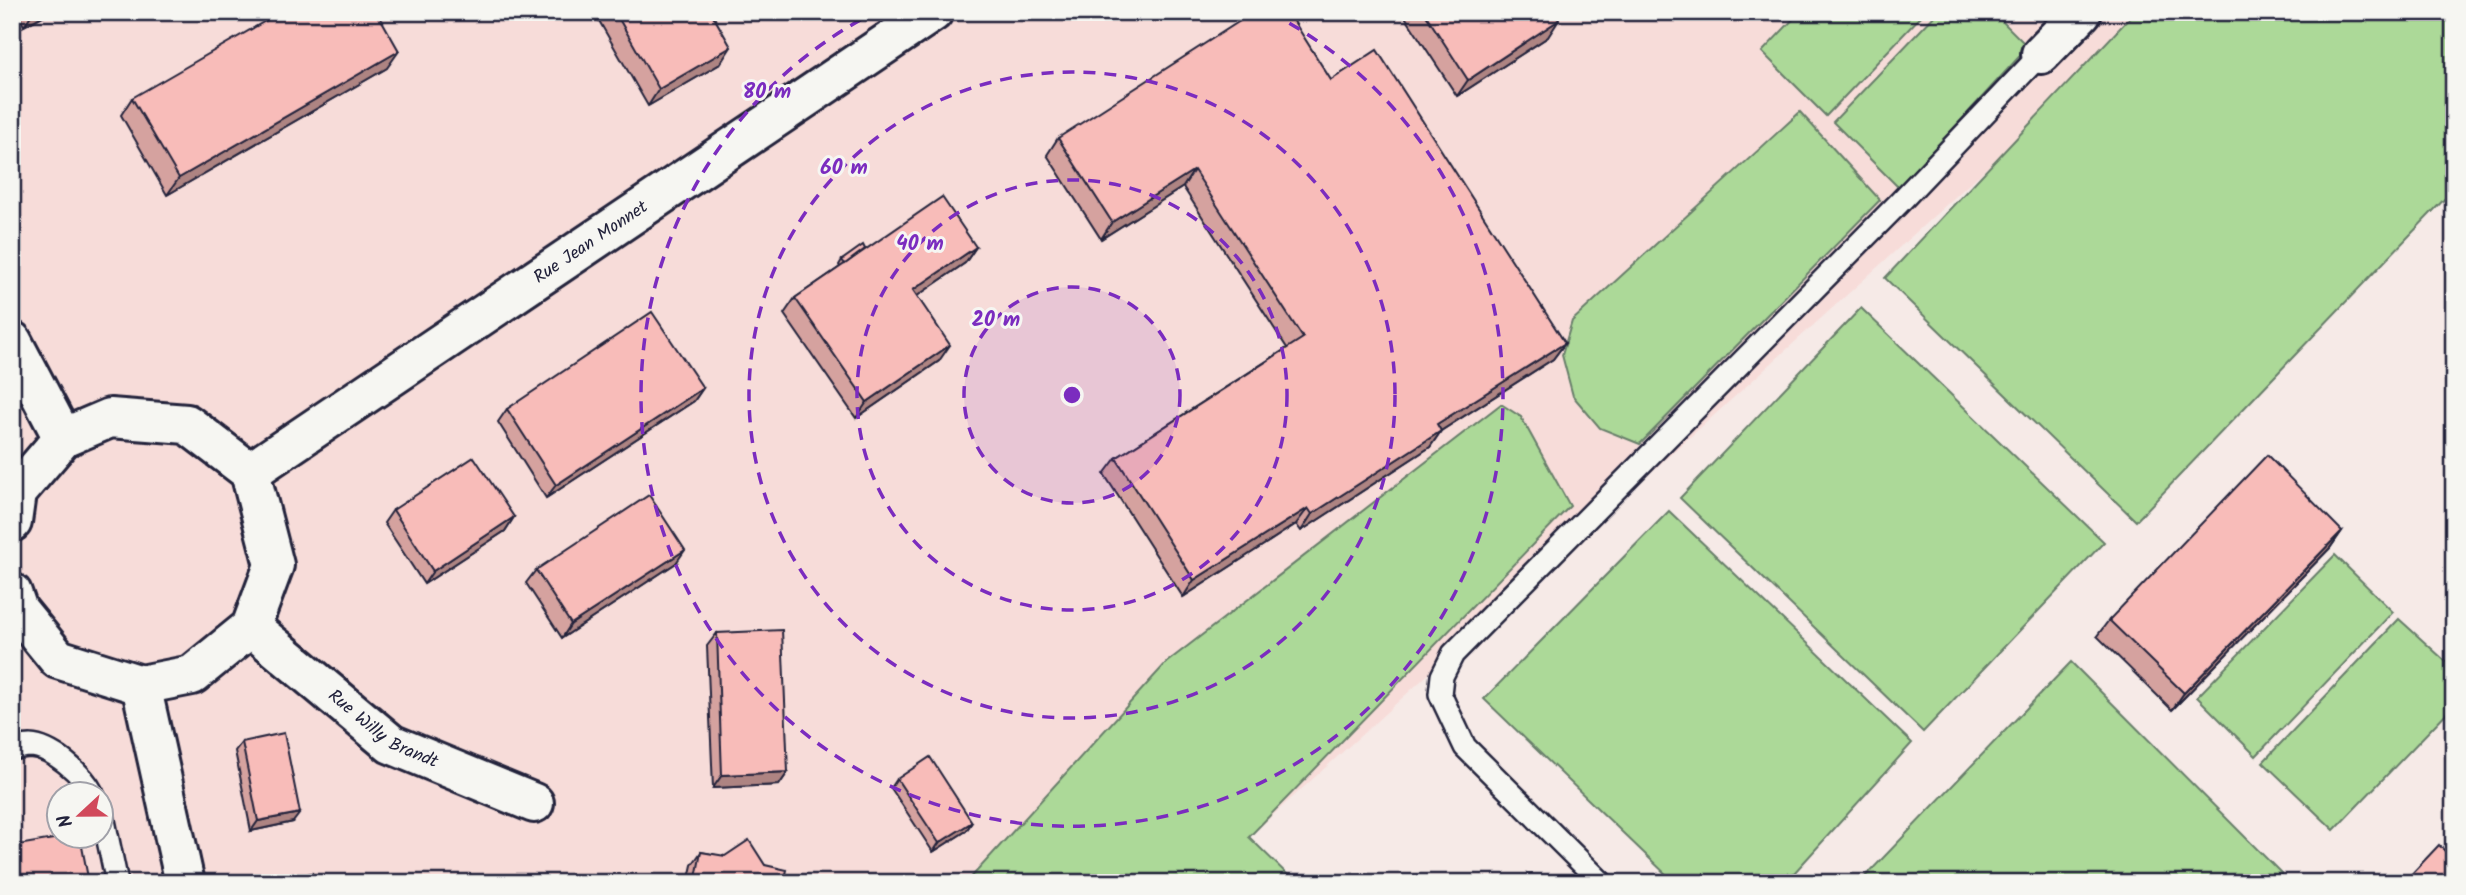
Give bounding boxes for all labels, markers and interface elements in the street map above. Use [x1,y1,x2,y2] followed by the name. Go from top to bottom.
[743,76,791,109] text: 80 m
[820,152,868,185] text: 60 m
[528,193,655,292] street label: Rue Jean Monnet
[896,228,944,261] text: 40 m
[972,304,1020,337] text: 20 m
[1060,383,1084,407] centre of rings
[321,682,444,777] street label: Rue Willy Brandt
[46,780,116,850] north arrow
[50,809,82,832] text: N

